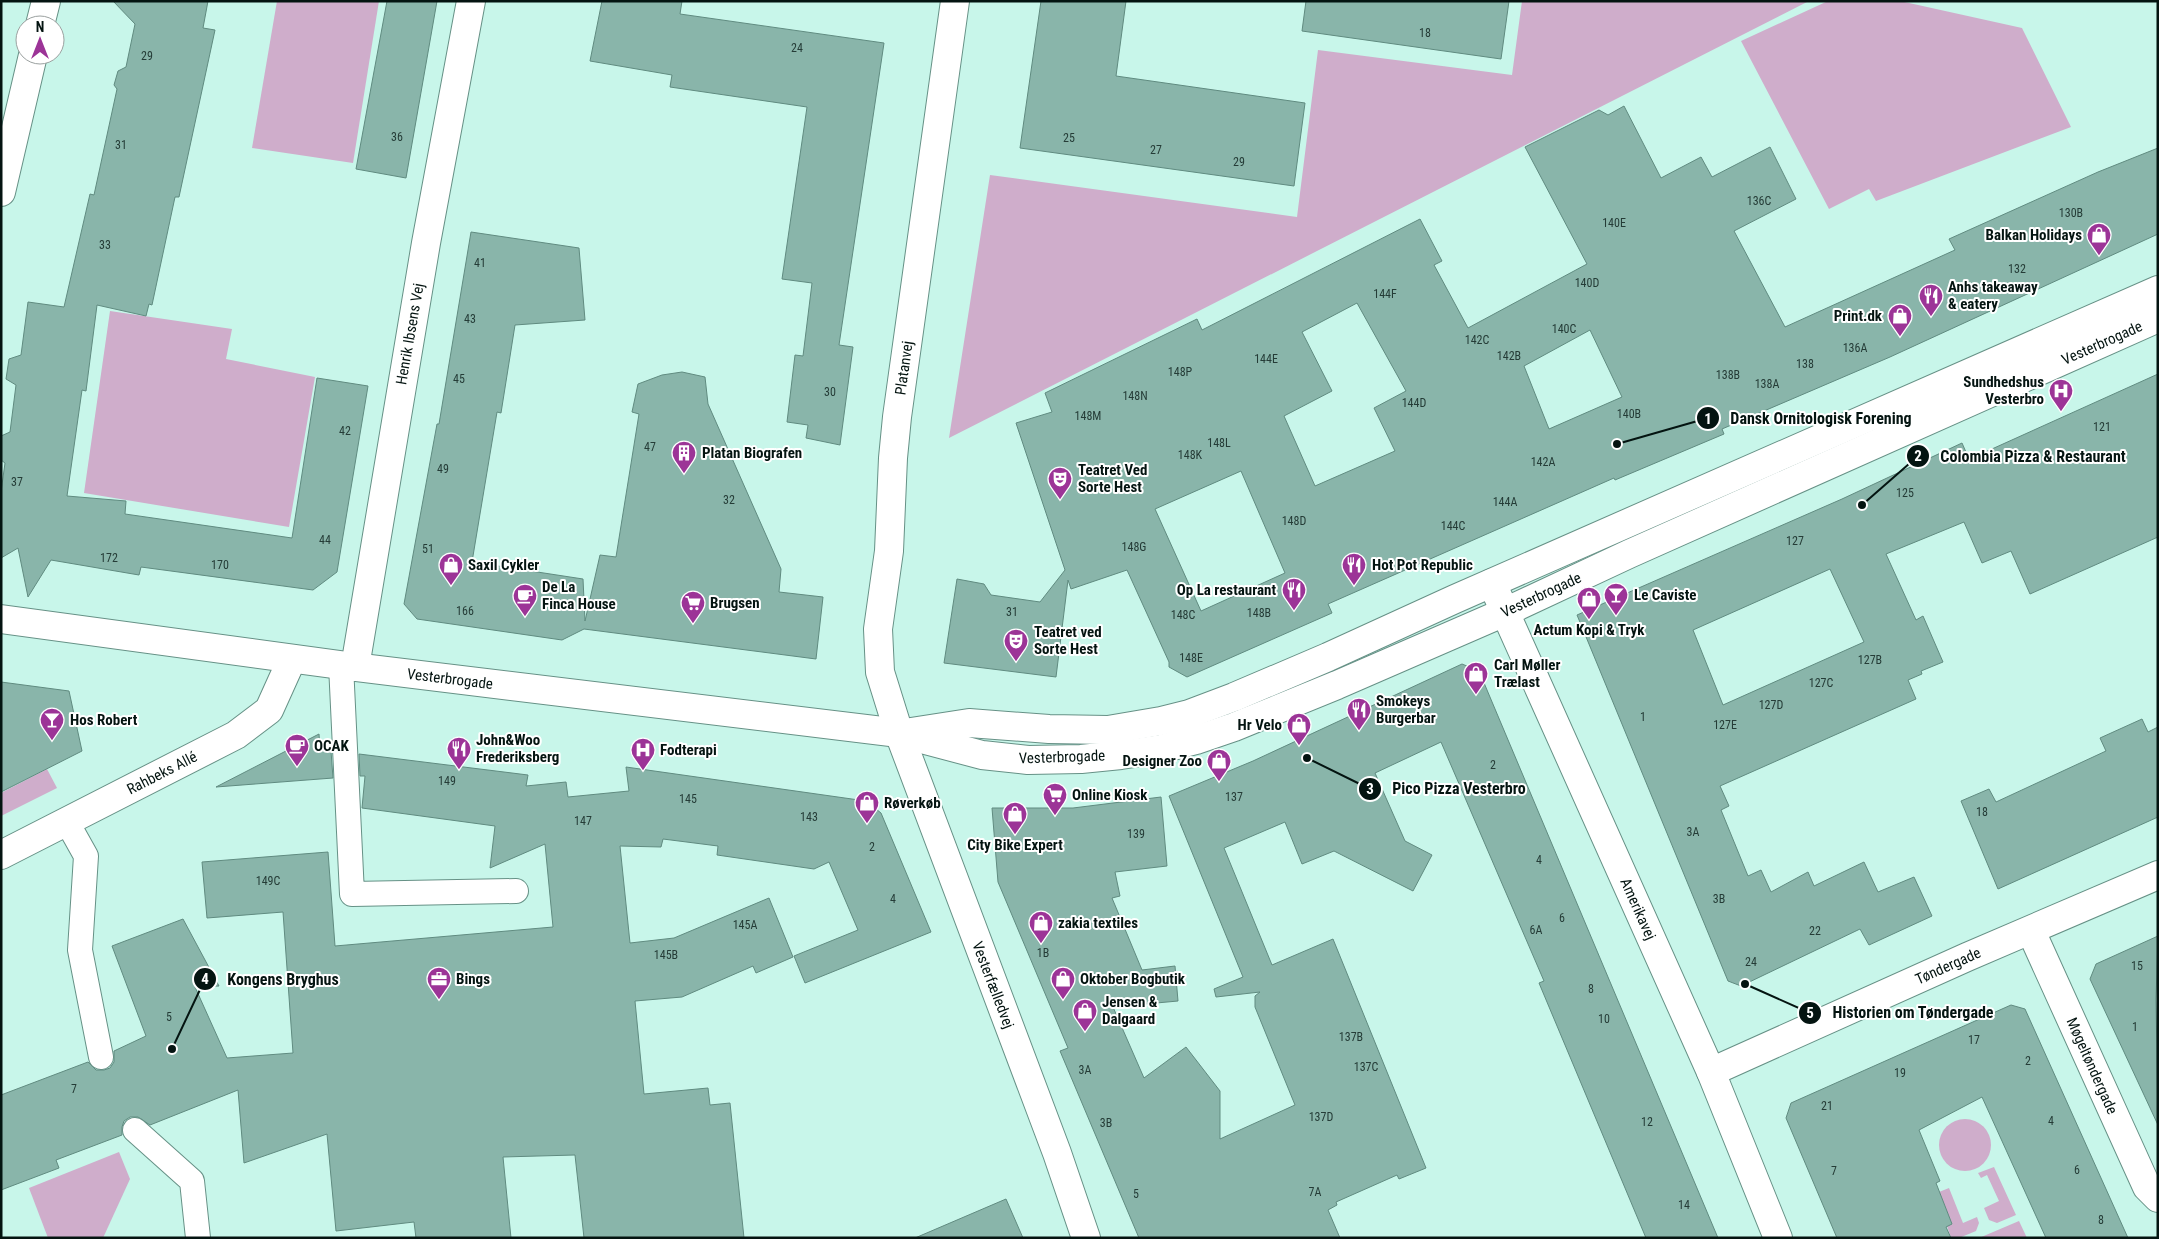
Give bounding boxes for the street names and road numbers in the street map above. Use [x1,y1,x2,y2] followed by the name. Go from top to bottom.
[392,282,428,386] street label: Henrik Ibsens Vej
[2059,317,2145,369] street label: Vesterbrogade
[891,340,917,396] street label: Platanvej
[1498,569,1584,621] street label: Vesterbrogade
[406,665,494,693] street label: Vesterbrogade
[1019,746,1105,768] street label: Vesterbrogade
[124,748,200,798] street label: Rahbeks Allé
[1616,875,1660,943] street label: Amerikavej
[968,939,1018,1031] street label: Vesterfælledvej
[1912,944,1984,988] street label: Tøndergade
[2063,1015,2121,1117] street label: Møgeltøndergade

